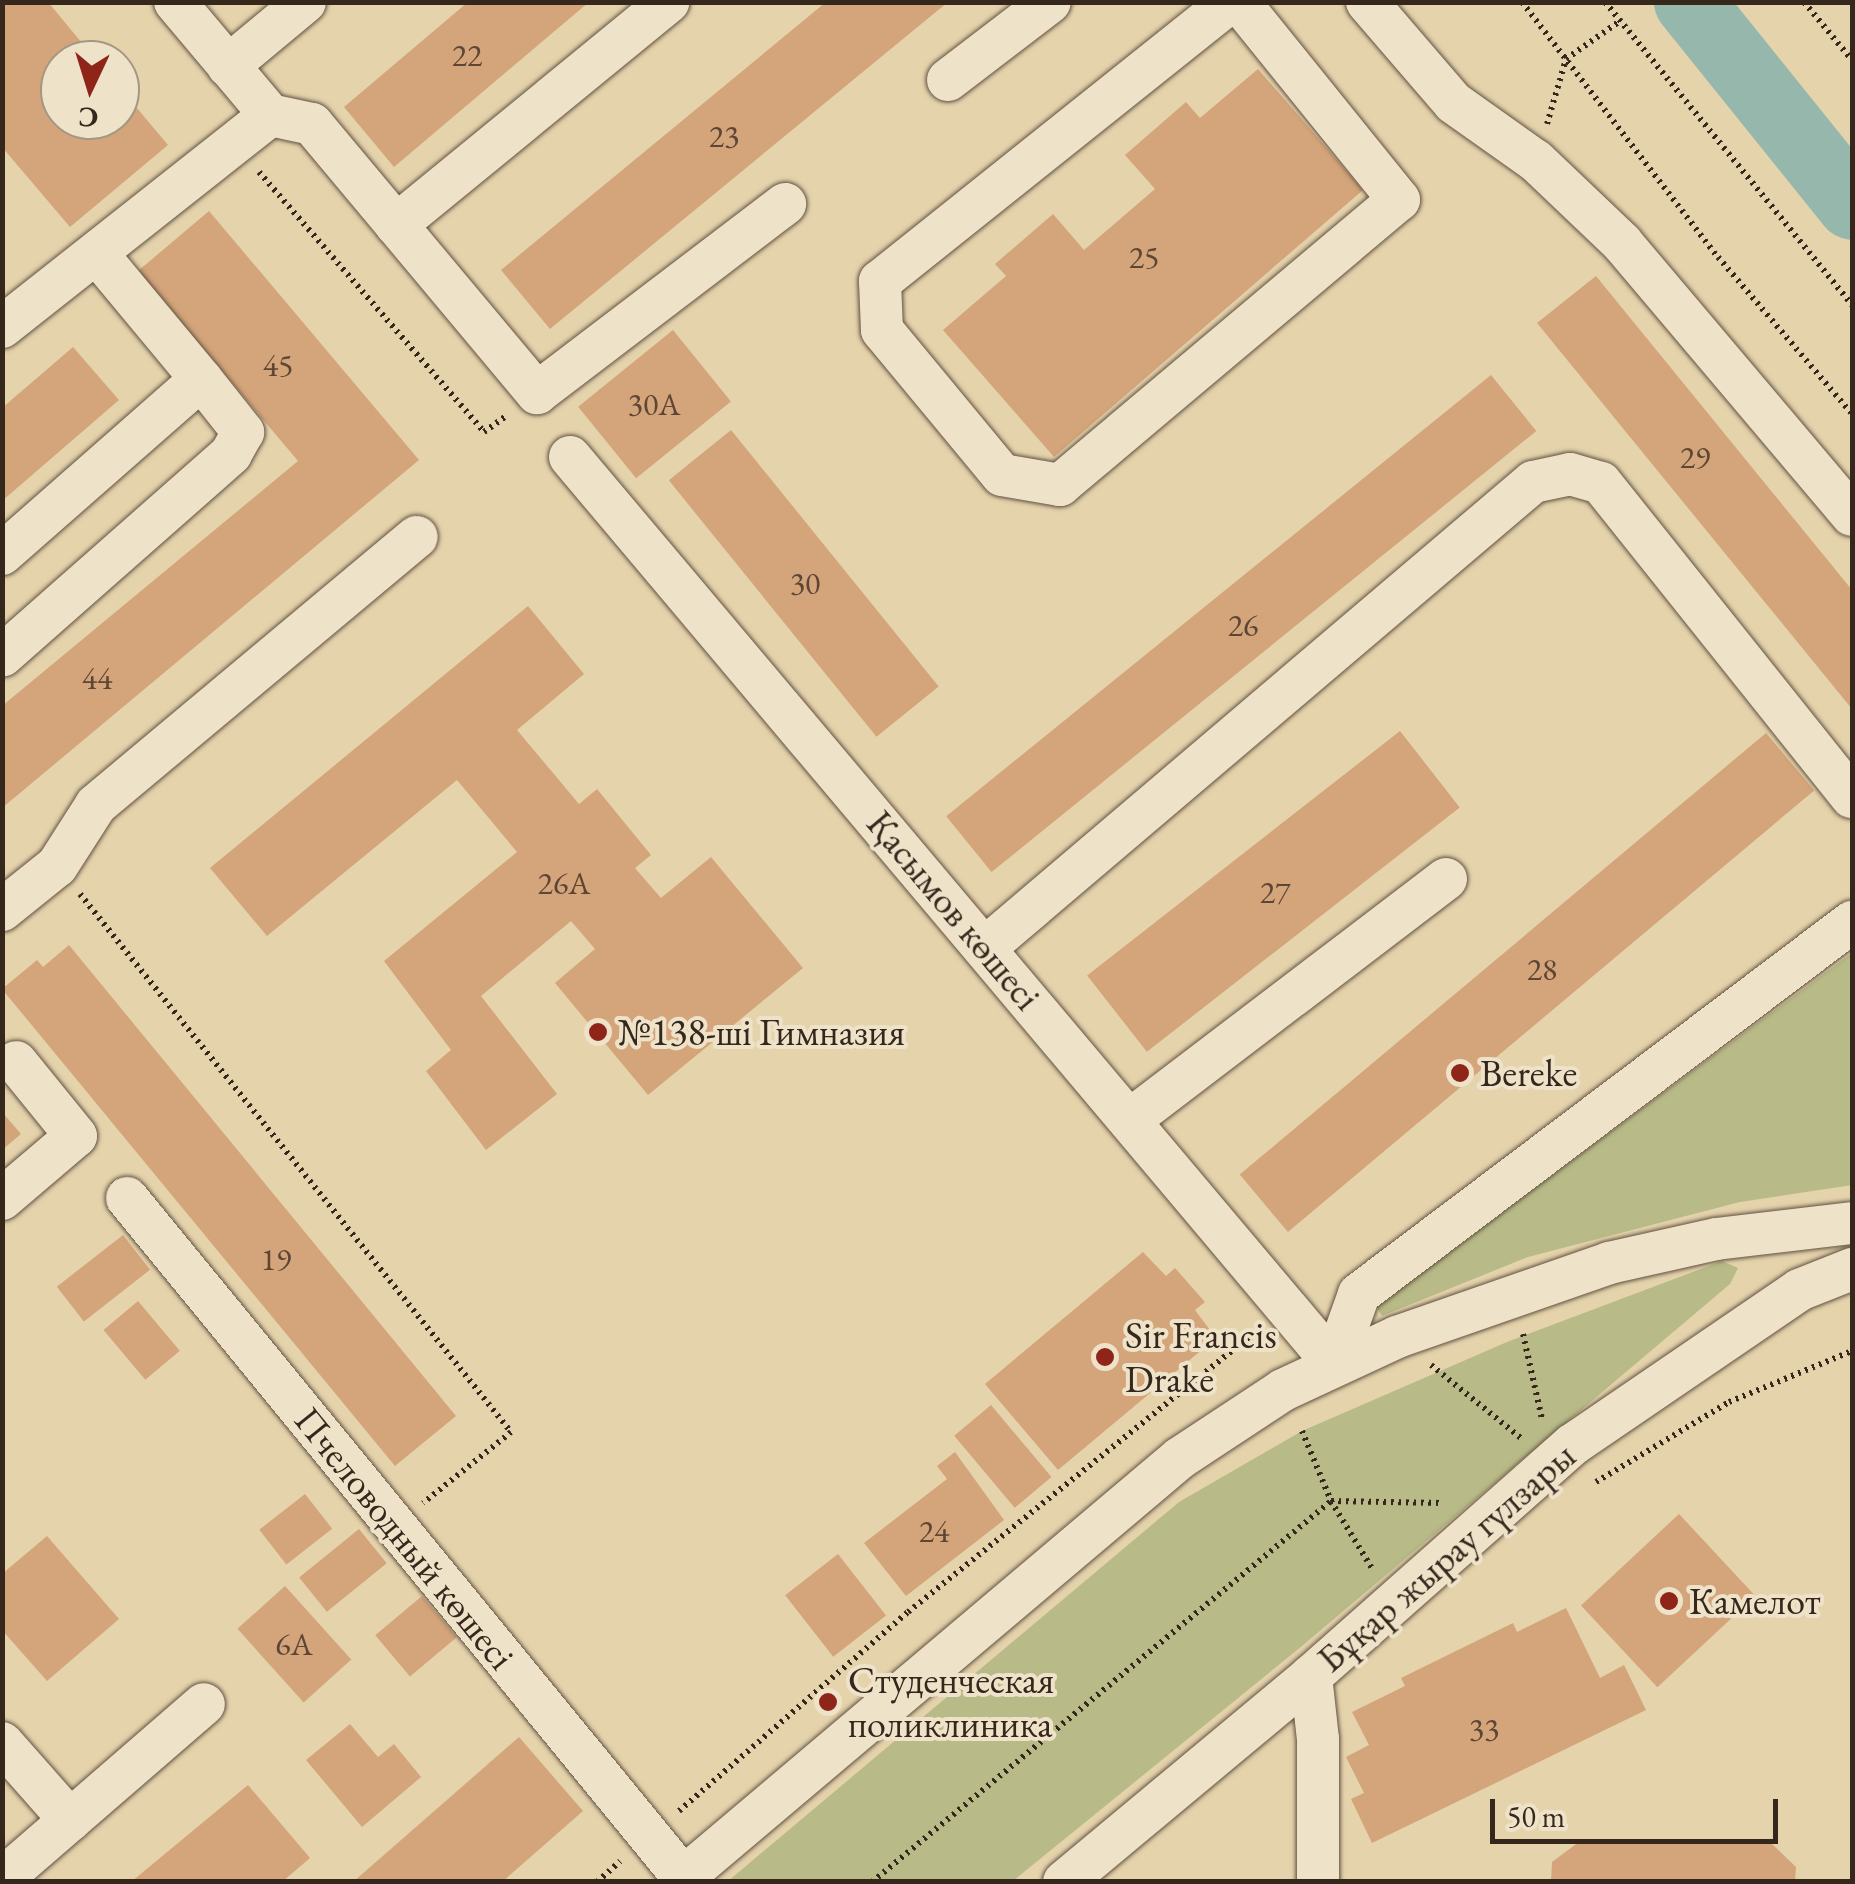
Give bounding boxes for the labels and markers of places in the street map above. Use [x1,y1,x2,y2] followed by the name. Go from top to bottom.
[618,1009,905,1055] place label: №138-ші Гимназия
[587,1021,609,1043] marker: №138-ші Гимназия
[1480,1050,1577,1096] place label: Bereke
[1449,1062,1471,1084] marker: Bereke
[1125,1312,1277,1402] place label: Sir Francis Drake
[1094,1346,1116,1368] marker: Sir Francis Drake
[1689,1578,1821,1624] place label: Камелот
[1658,1590,1680,1612] marker: Камелот
[848,1657,1054,1746] place label: Студенческая поликлиника
[817,1691,839,1713] marker: Студенческая поликлиника

